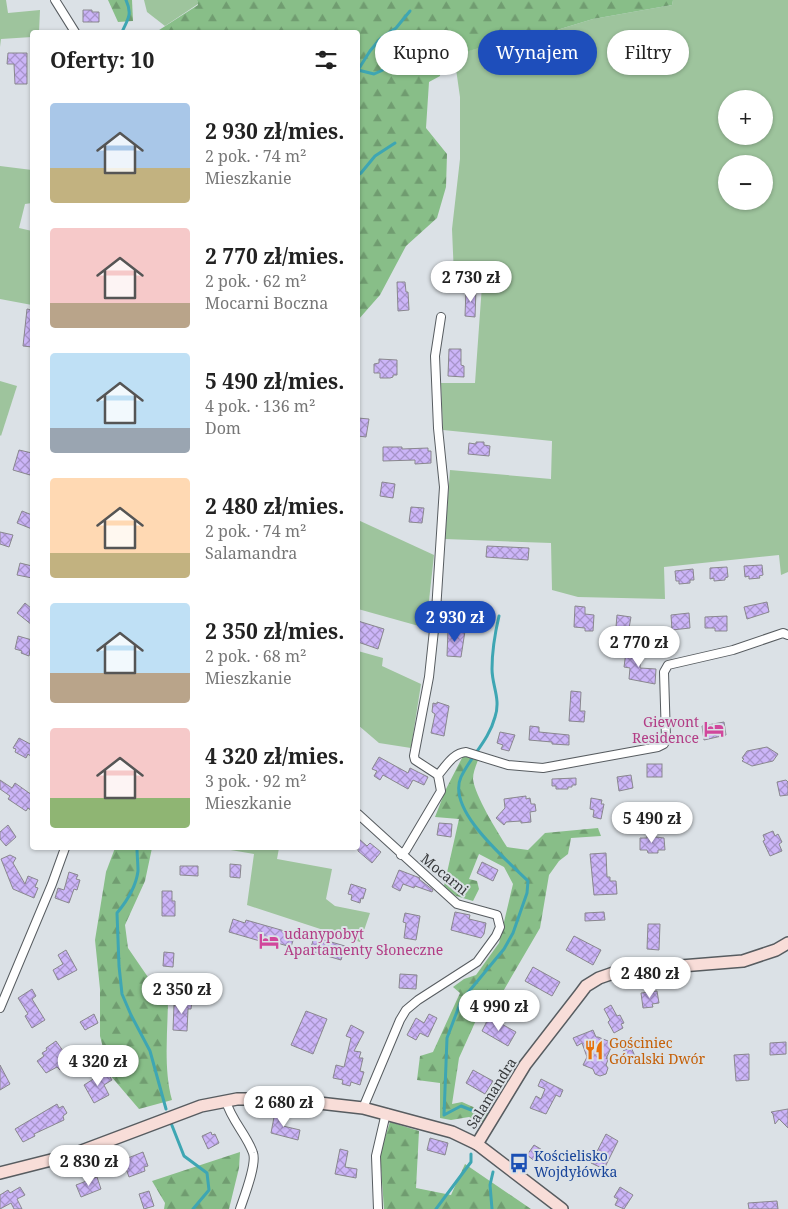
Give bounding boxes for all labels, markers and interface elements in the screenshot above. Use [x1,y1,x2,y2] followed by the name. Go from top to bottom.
[375,30,468,75] chip: Kupno
[478,30,597,75] chip: Wynajem
[607,30,689,75] chip: Filtry
[50,46,154,74] text: Oferty: 10
[312,46,340,74] icon: filters
[718,90,773,210] map controls
[718,90,773,145] button: +
[205,117,344,145] text: 2 930 zł/mies.
[90,123,150,183] icon: home
[205,145,306,167] text: 2 pok. · 74 m²
[718,155,773,210] button: −
[205,167,291,189] text: Mieszkanie
[205,242,344,270] text: 2 770 zł/mies.
[90,248,150,308] icon: home
[419,260,523,303] pin: 2 730 zł
[442,266,500,288] text: 2 730 zł
[205,270,306,292] text: 2 pok. · 62 m²
[205,292,328,314] text: Mocarni Boczna
[205,367,344,395] text: 5 490 zł/mies.
[90,373,150,433] icon: home
[205,395,315,417] text: 4 pok. · 136 m²
[205,417,241,439] text: Dom
[205,492,344,520] text: 2 480 zł/mies.
[90,498,150,558] icon: home
[205,520,306,542] text: 2 pok. · 74 m²
[205,542,297,564] text: Salamandra
[403,600,507,643] pin: 2 930 zł
[426,606,484,628] text: 2 930 zł
[205,617,344,645] text: 2 350 zł/mies.
[90,623,150,683] icon: home
[587,626,691,668] pin: 2 770 zł
[610,631,668,653] text: 2 770 zł
[205,645,306,667] text: 2 pok. · 68 m²
[205,667,291,689] text: Mieszkanie
[632,712,699,747] place label: Giewont Residence
[703,718,725,740] hotel icon: Giewont Residence
[205,742,344,770] text: 4 320 zł/mies.
[90,748,150,808] icon: home
[205,770,306,792] text: 3 pok. · 92 m²
[205,792,291,814] text: Mieszkanie
[600,802,704,844] pin: 5 490 zł
[623,807,681,829] text: 5 490 zł
[417,849,473,899] street label: Mocarni
[284,924,443,959] place label: udanypobyt Apartamenty Słoneczne
[258,930,280,952] hotel icon: udanypobyt Apartamenty Słoneczne
[598,956,702,999] pin: 2 480 zł
[621,962,679,984] text: 2 480 zł
[130,972,234,1015] pin: 2 350 zł
[153,978,211,1000] text: 2 350 zł
[447,990,551,1032] pin: 4 990 zł
[470,995,528,1017] text: 4 990 zł
[609,1033,706,1068] place label: Gościniec Góralski Dwór
[583,1039,605,1061] restaurant icon: Gościniec Góralski Dwór
[46,1044,150,1087] pin: 4 320 zł
[69,1050,127,1072] text: 4 320 zł
[462,1054,520,1132] street label: Salamandra
[232,1086,336,1128] pin: 2 680 zł
[255,1091,313,1113] text: 2 680 zł
[37,1144,141,1187] pin: 2 830 zł
[534,1146,617,1181] place label: Kościelisko Wojdyłówka
[60,1150,118,1172] text: 2 830 zł
[508,1152,530,1174] bus stop icon: Kościelisko Wojdyłówka

